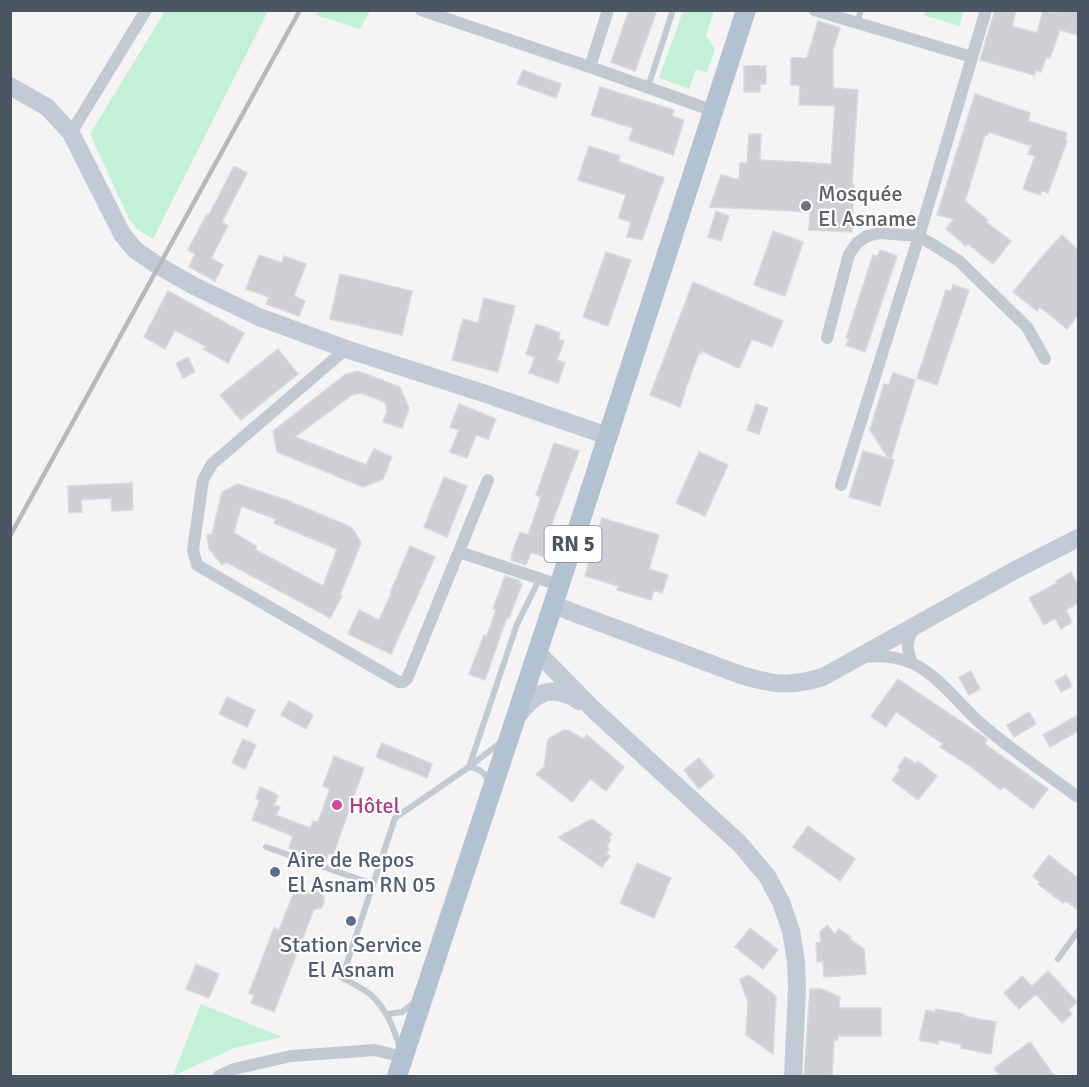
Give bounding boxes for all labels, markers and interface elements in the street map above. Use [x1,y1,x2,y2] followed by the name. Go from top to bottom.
[818,180,917,232] place label: Mosquée El Asname
[799,199,813,213] marker: Mosquée El Asname
[544,526,602,562] road number: RN 5
[349,792,400,819] place label: Hôtel
[330,798,344,812] marker: Hôtel
[287,846,436,898] place label: Aire de Repos El Asnam RN 05
[268,865,282,879] marker: Aire de Repos El Asnam RN 05
[344,914,358,928] marker: Station Service El Asnam
[280,931,422,983] place label: Station Service El Asnam

